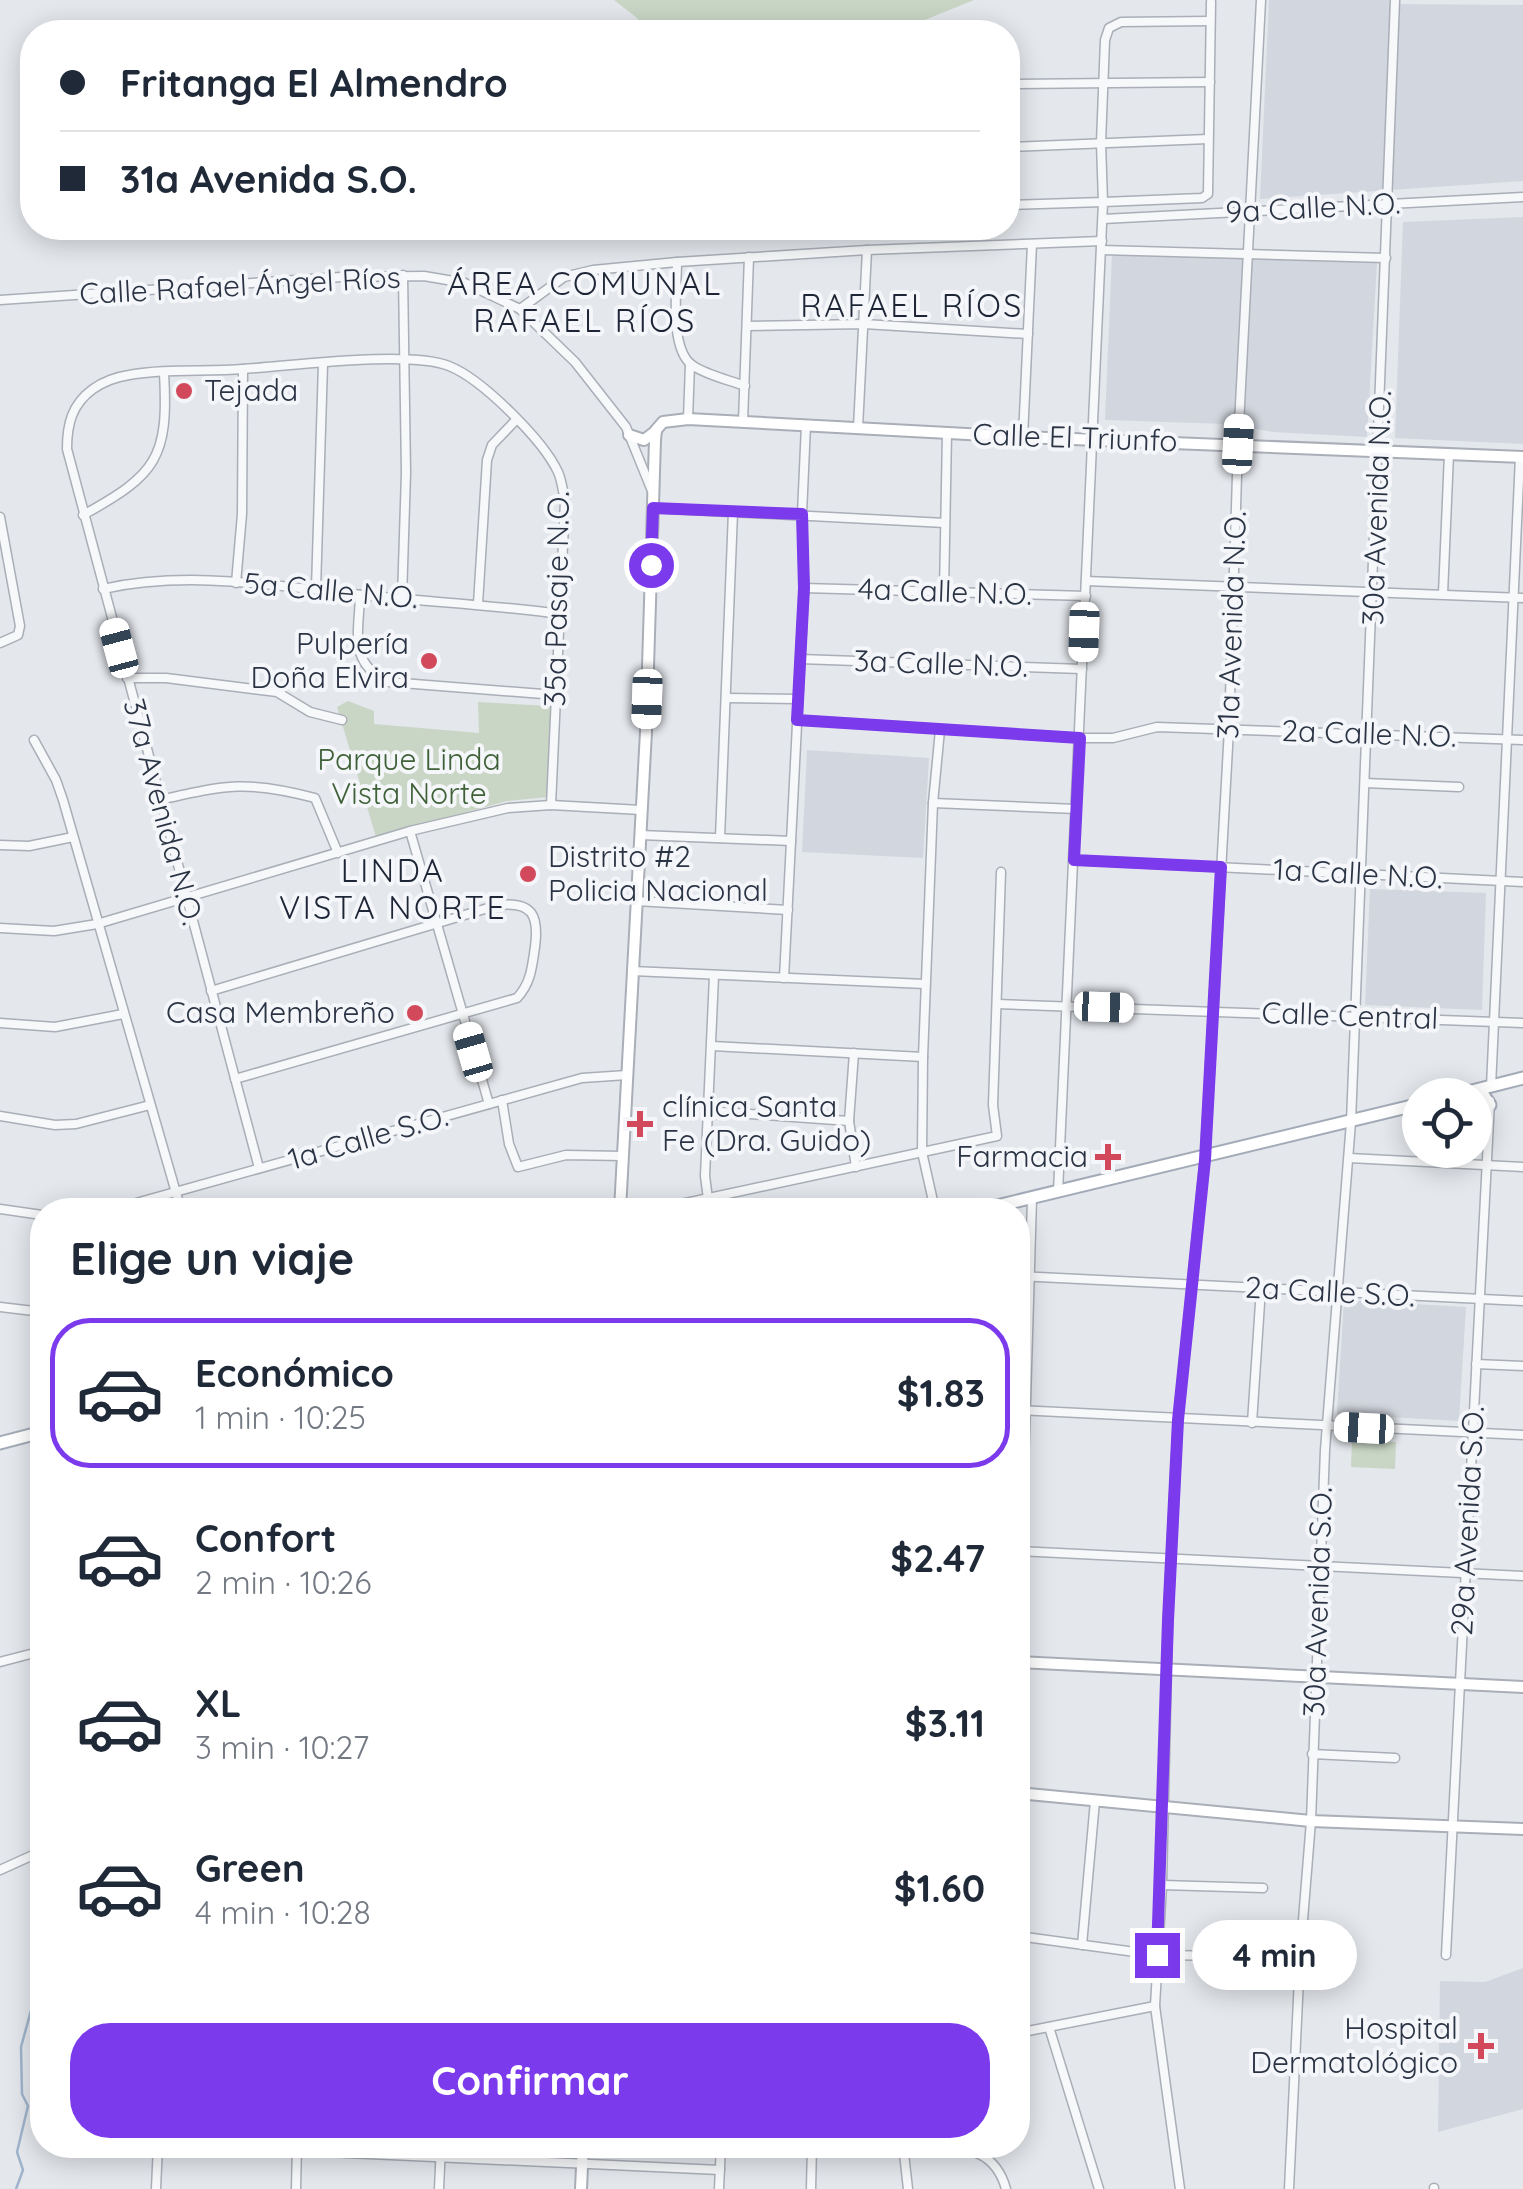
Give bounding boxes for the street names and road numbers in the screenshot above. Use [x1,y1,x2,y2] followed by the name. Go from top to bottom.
[1224,183,1401,231] street label: 9a Calle N.O.
[78,258,401,312] street label: Calle Rafael Ángel Ríos
[1353,390,1399,626] street label: 30a Avenida N.O.
[972,414,1178,460] street label: Calle El Triunfo
[535,491,577,707] street label: 35a Pasaje N.O.
[1208,510,1254,740] street label: 31a Avenida N.O.
[242,563,420,617] street label: 5a Calle N.O.
[857,569,1033,613] street label: 4a Calle N.O.
[853,641,1029,685] street label: 3a Calle N.O.
[115,694,212,929] street label: 37a Avenida N.O.
[1281,711,1457,755] street label: 2a Calle N.O.
[1272,850,1444,896] street label: 1a Calle N.O.
[1261,993,1439,1037] street label: Calle Central
[283,1096,452,1178] street label: 1a Calle S.O.
[1244,1268,1416,1314] street label: 2a Calle S.O.
[1442,1405,1492,1637] street label: 29a Avenida S.O.
[1294,1486,1340,1718] street label: 30a Avenida S.O.

